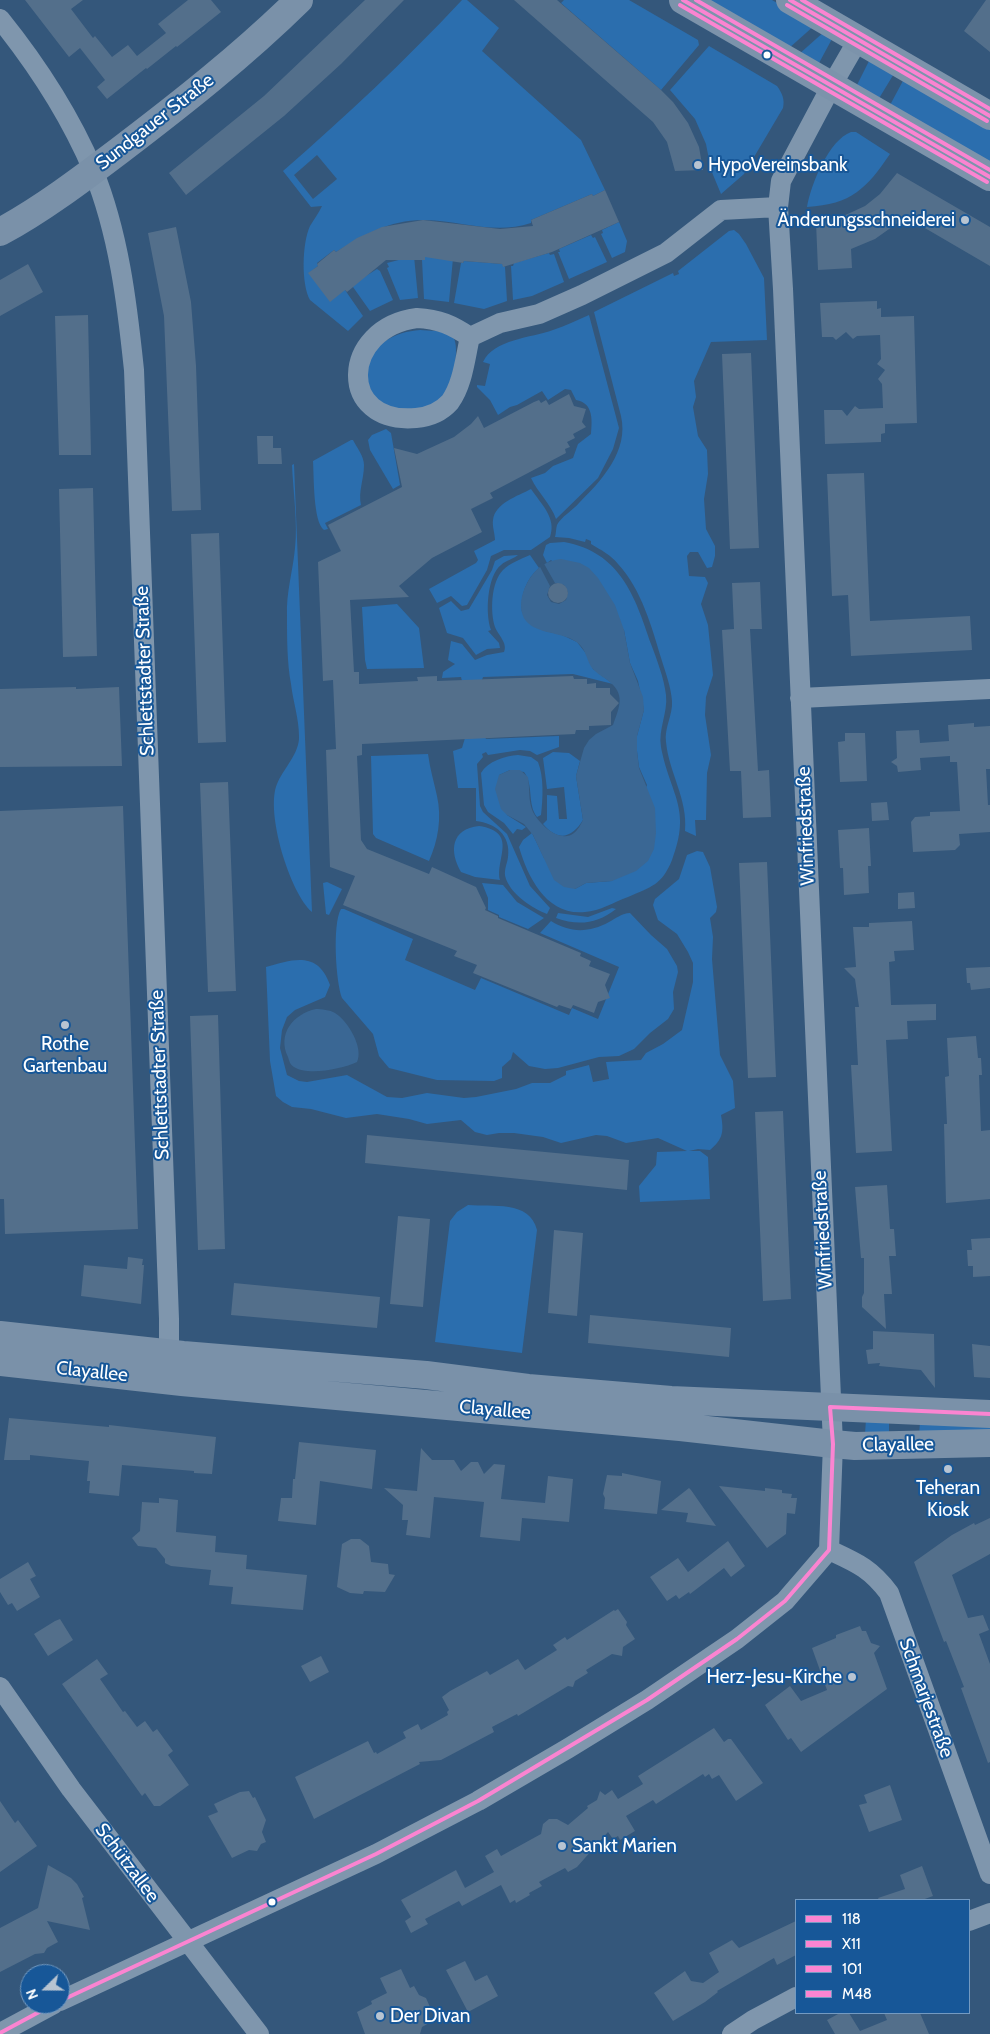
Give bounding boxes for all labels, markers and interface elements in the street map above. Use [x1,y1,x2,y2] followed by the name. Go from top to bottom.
[762,50,772,60] unlabelled marker
[91,69,219,175] street label: Sundgauer Straße
[708,154,848,176] place label: HypoVereinsbank
[692,159,704,171] marker: HypoVereinsbank
[778,209,955,231] place label: Änderungsschneiderei
[959,214,971,226] marker: Änderungsschneiderei
[131,586,159,756] street label: Schlettstadter Straße
[793,766,819,886] street label: Winfriedstraße
[146,990,174,1160] street label: Schlettstadter Straße
[59,1019,71,1031] marker: Rothe Gartenbau
[23,1033,107,1077] place label: Rothe Gartenbau
[809,1170,837,1290] street label: Winfriedstraße
[55,1357,129,1387] street label: Clayallee
[458,1396,532,1424] street label: Clayallee
[862,1433,934,1457] street label: Clayallee
[942,1463,954,1475] marker: Teheran Kiosk
[916,1477,980,1521] place label: Teheran Kiosk
[894,1635,958,1761] street label: Schmarjestraße
[707,1666,842,1688] place label: Herz-Jesu-Kirche
[846,1671,858,1683] marker: Herz-Jesu-Kirche
[90,1819,164,1907] street label: Schützallee
[572,1835,677,1857] place label: Sankt Marien
[556,1840,568,1852] marker: Sankt Marien
[267,1897,277,1907] unlabelled marker
[795,1899,970,2014] legend
[842,1910,861,1928] text: 118
[842,1935,861,1953] text: X11
[842,1960,862,1978] text: 101
[20,1964,70,2014] north arrow
[842,1985,872,2003] text: M48
[22,1986,42,2002] text: N
[390,2005,470,2027] place label: Der Divan
[374,2010,386,2022] marker: Der Divan

